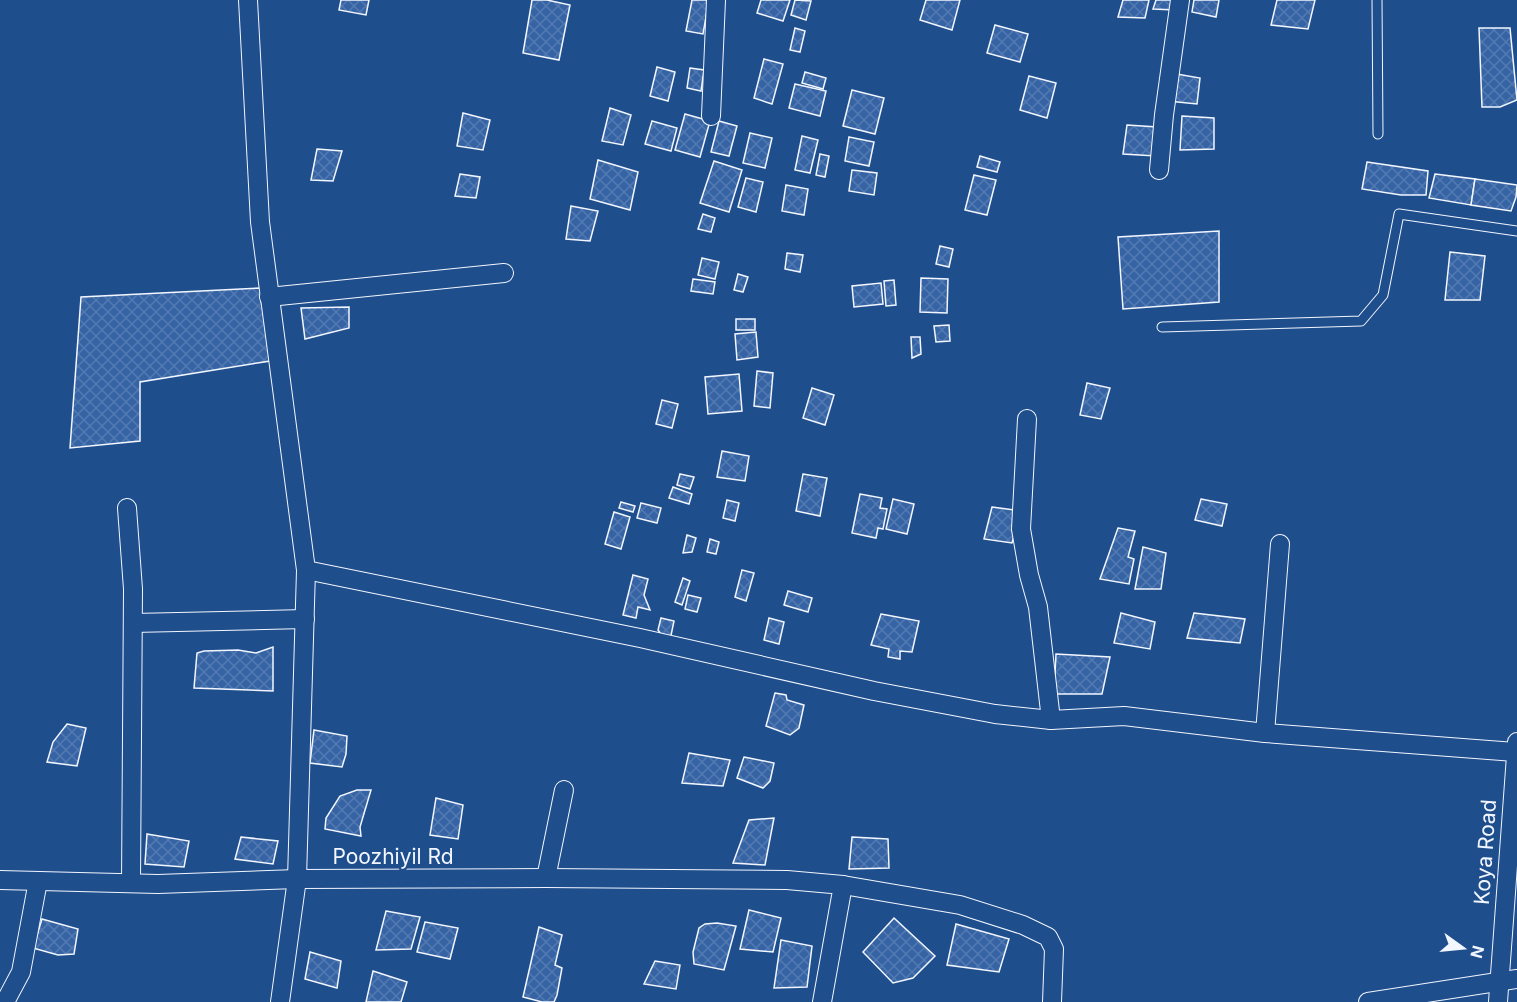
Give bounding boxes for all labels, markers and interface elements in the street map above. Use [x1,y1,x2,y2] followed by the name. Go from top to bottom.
[1469,798,1501,906] street label: Koya Road
[332,844,454,869] street label: Poozhiyil Rd
[1433,918,1493,978] north arrow
[1466,943,1489,960] text: N

